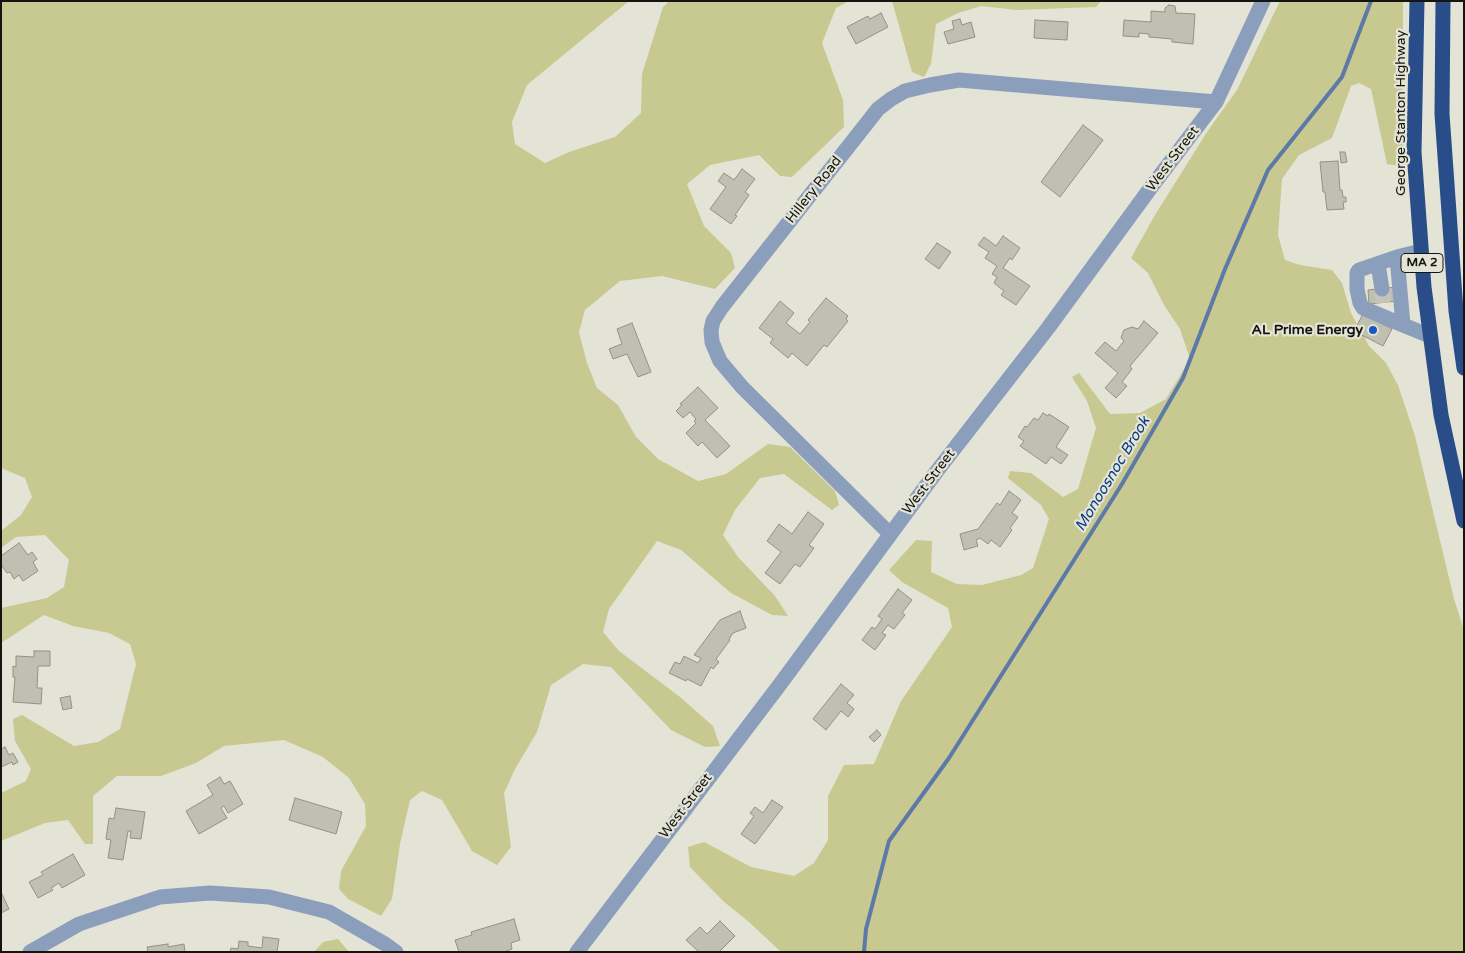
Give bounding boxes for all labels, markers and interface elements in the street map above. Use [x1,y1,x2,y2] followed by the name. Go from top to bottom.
[1393,30,1409,196] street label: George Stanton Highway
[1143,123,1203,195] street label: West Street
[783,153,845,227] street label: Hillery Road
[1401,254,1443,272] road number: MA 2
[1252,322,1363,338] place label: AL Prime Energy
[1367,324,1379,336] marker: AL Prime Energy
[1072,413,1154,535] water label: Monoosnoc Brook
[899,446,959,518] street label: West Street
[656,770,716,842] street label: West Street

